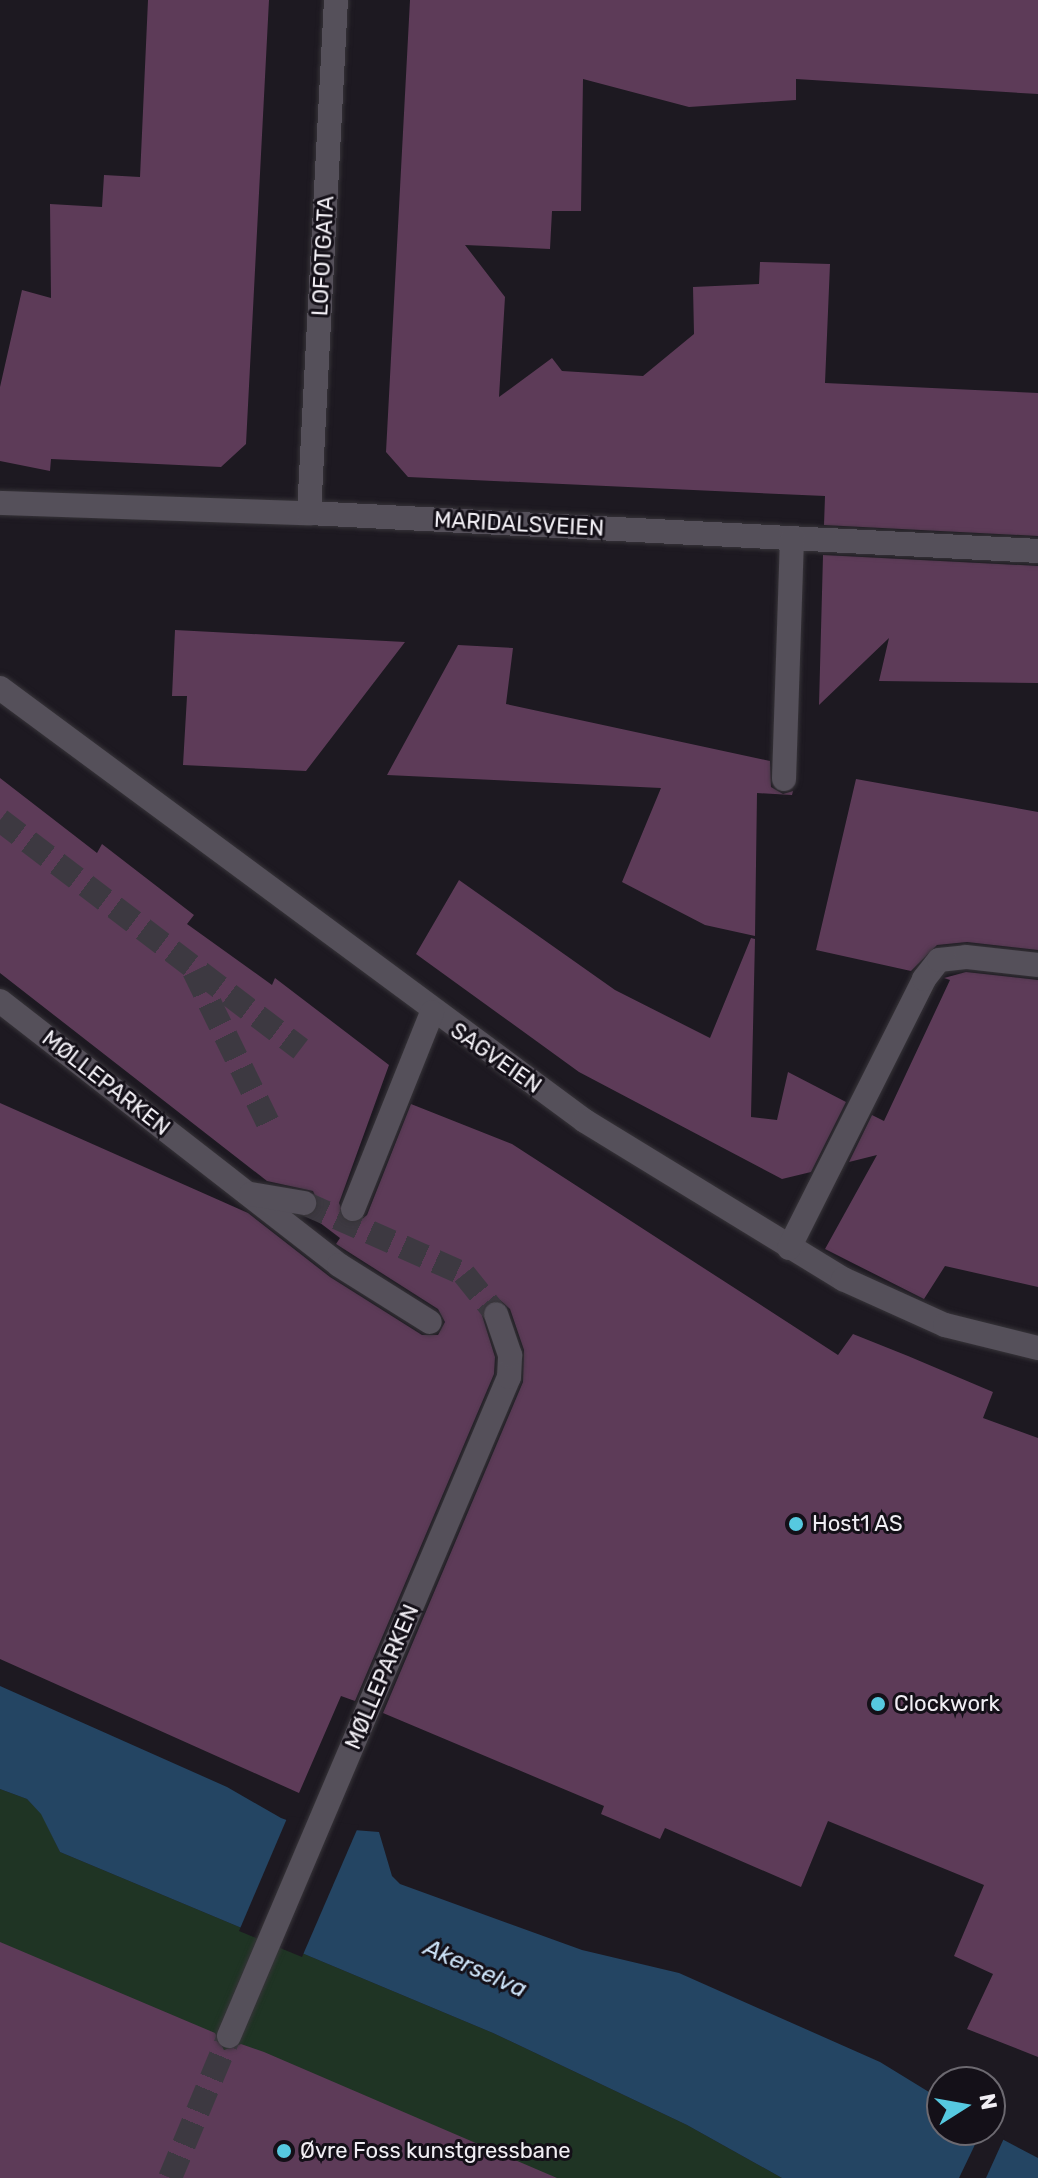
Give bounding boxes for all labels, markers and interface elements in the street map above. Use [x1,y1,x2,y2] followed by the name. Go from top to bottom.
[307,195,339,317] street label: LOFOTGATA
[433,506,605,542] street label: MARIDALSVEIEN
[446,1017,546,1099] street label: SAGVEIEN
[37,1025,175,1141] street label: MØLLEPARKEN
[812,1511,903,1537] place label: Host1 AS
[787,1515,805,1533] marker: Host1 AS
[340,1601,424,1753] street label: MØLLEPARKEN
[894,1691,1000,1717] place label: Clockwork
[869,1695,887,1713] marker: Clockwork
[419,1934,531,2004] water label: Akerselva
[926,2066,1006,2146] north arrow
[973,2091,1003,2112] text: N
[300,2138,571,2164] place label: Øvre Foss kunstgressbane
[275,2142,293,2160] marker: Øvre Foss kunstgressbane

